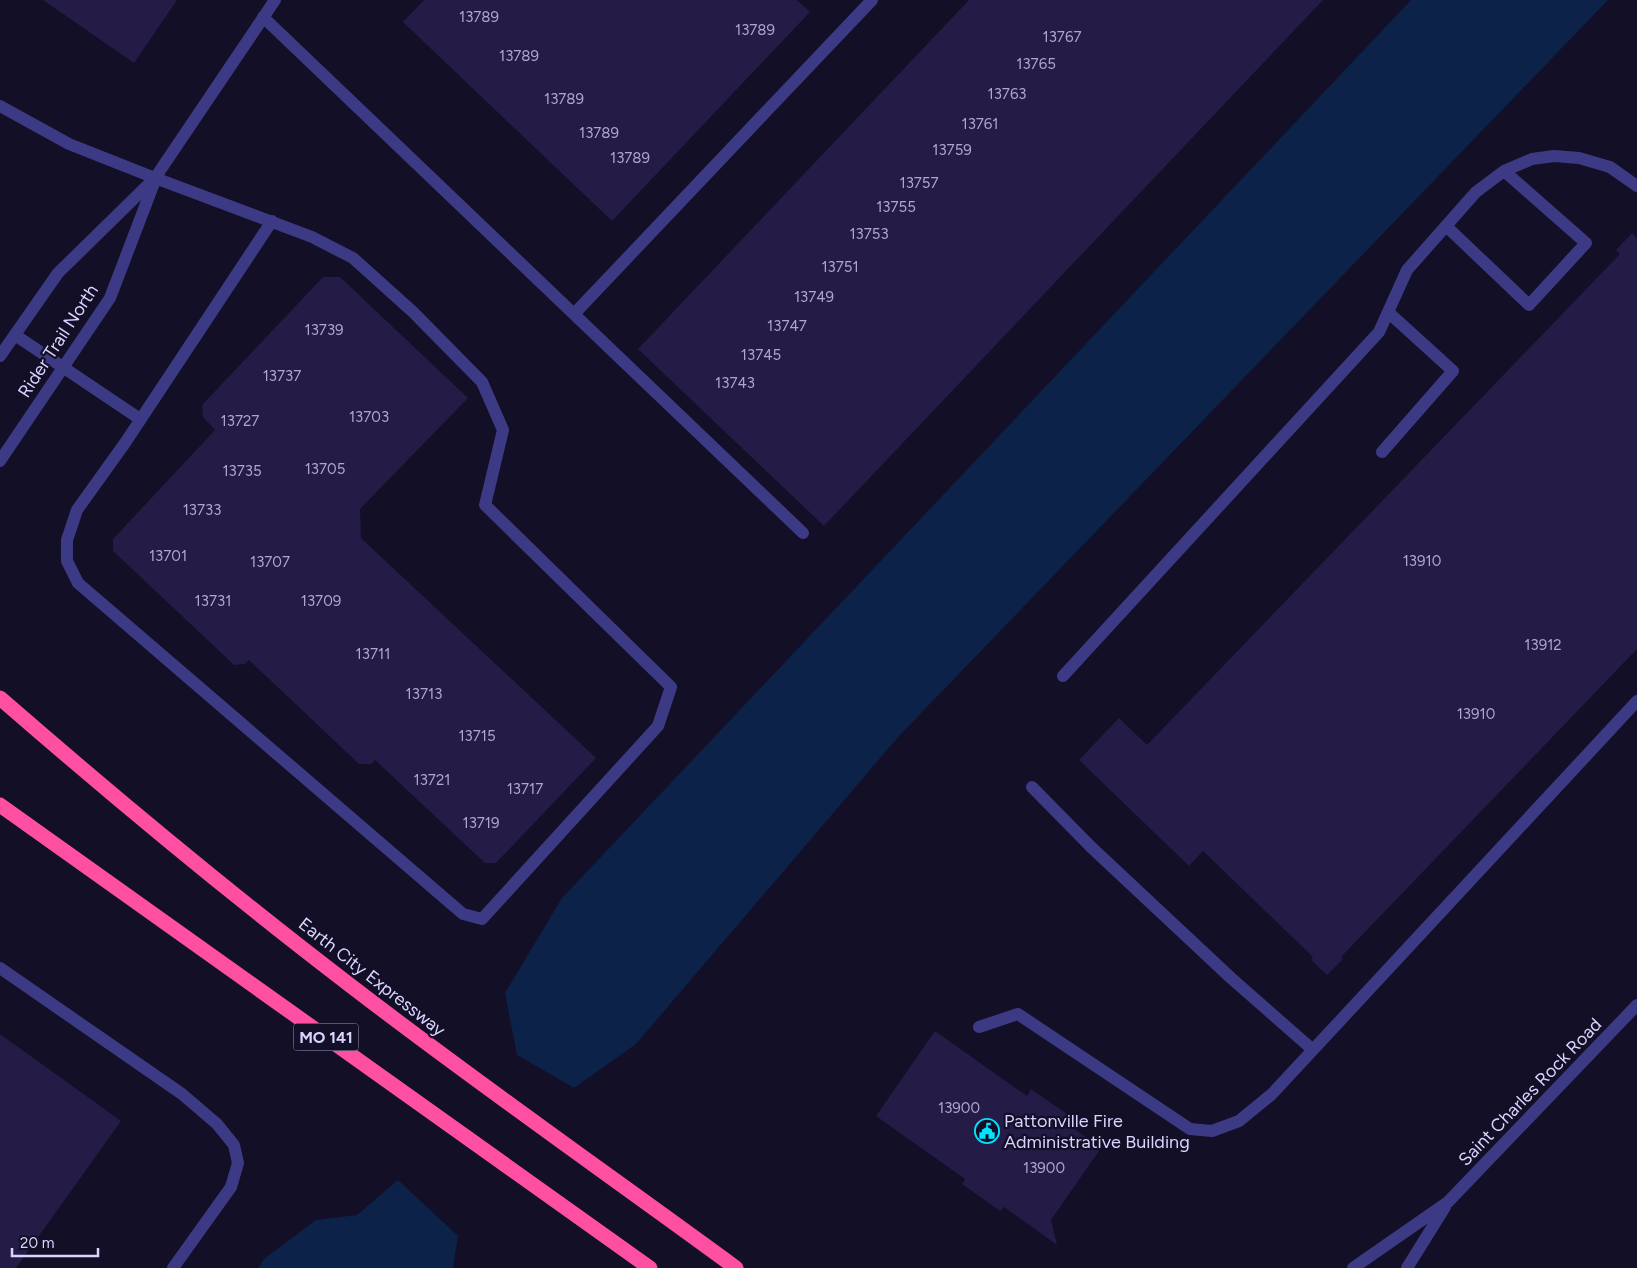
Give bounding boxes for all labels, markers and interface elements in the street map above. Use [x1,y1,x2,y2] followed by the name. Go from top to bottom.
[459,8,499,26] house number: 13789
[735,21,775,39] house number: 13789
[1043,28,1081,46] house number: 13767
[499,47,539,65] house number: 13789
[1016,55,1056,73] house number: 13765
[987,85,1027,103] house number: 13763
[544,90,584,108] house number: 13789
[961,115,999,133] house number: 13761
[579,124,619,142] house number: 13789
[932,141,972,159] house number: 13759
[610,149,650,167] house number: 13789
[899,174,939,192] house number: 13757
[876,198,916,216] house number: 13755
[849,225,889,243] house number: 13753
[821,258,859,276] house number: 13751
[13,280,103,402] street label: Rider Trail North
[794,288,834,306] house number: 13749
[767,317,807,335] house number: 13747
[304,321,344,339] house number: 13739
[741,346,781,364] house number: 13745
[263,367,301,385] house number: 13737
[715,374,755,392] house number: 13743
[349,408,389,426] house number: 13703
[221,412,259,430] house number: 13727
[305,460,345,478] house number: 13705
[222,462,262,480] house number: 13735
[183,501,221,519] house number: 13733
[149,547,187,565] house number: 13701
[1403,552,1441,570] house number: 13910
[250,553,290,571] house number: 13707
[195,592,231,610] house number: 13731
[301,592,341,610] house number: 13709
[1524,636,1562,654] house number: 13912
[356,645,390,663] house number: 13711
[406,685,442,703] house number: 13713
[1457,705,1495,723] house number: 13910
[458,727,496,745] house number: 13715
[414,771,451,789] house number: 13721
[507,780,543,798] house number: 13717
[462,814,500,832] house number: 13719
[294,913,450,1041] street label: Earth City Expressway
[1454,1014,1606,1170] street label: Saint Charles Rock Road
[294,1024,358,1050] road number: MO 141
[938,1099,980,1117] house number: 13900
[1004,1110,1190,1153] place label: Pattonville Fire Administrative Building
[974,1118,1000,1144] public building icon: Pattonville Fire Administrative Building
[1023,1159,1065,1177] house number: 13900
[12,1226,99,1258] scale bar
[20,1234,54,1252] text: 20 m

